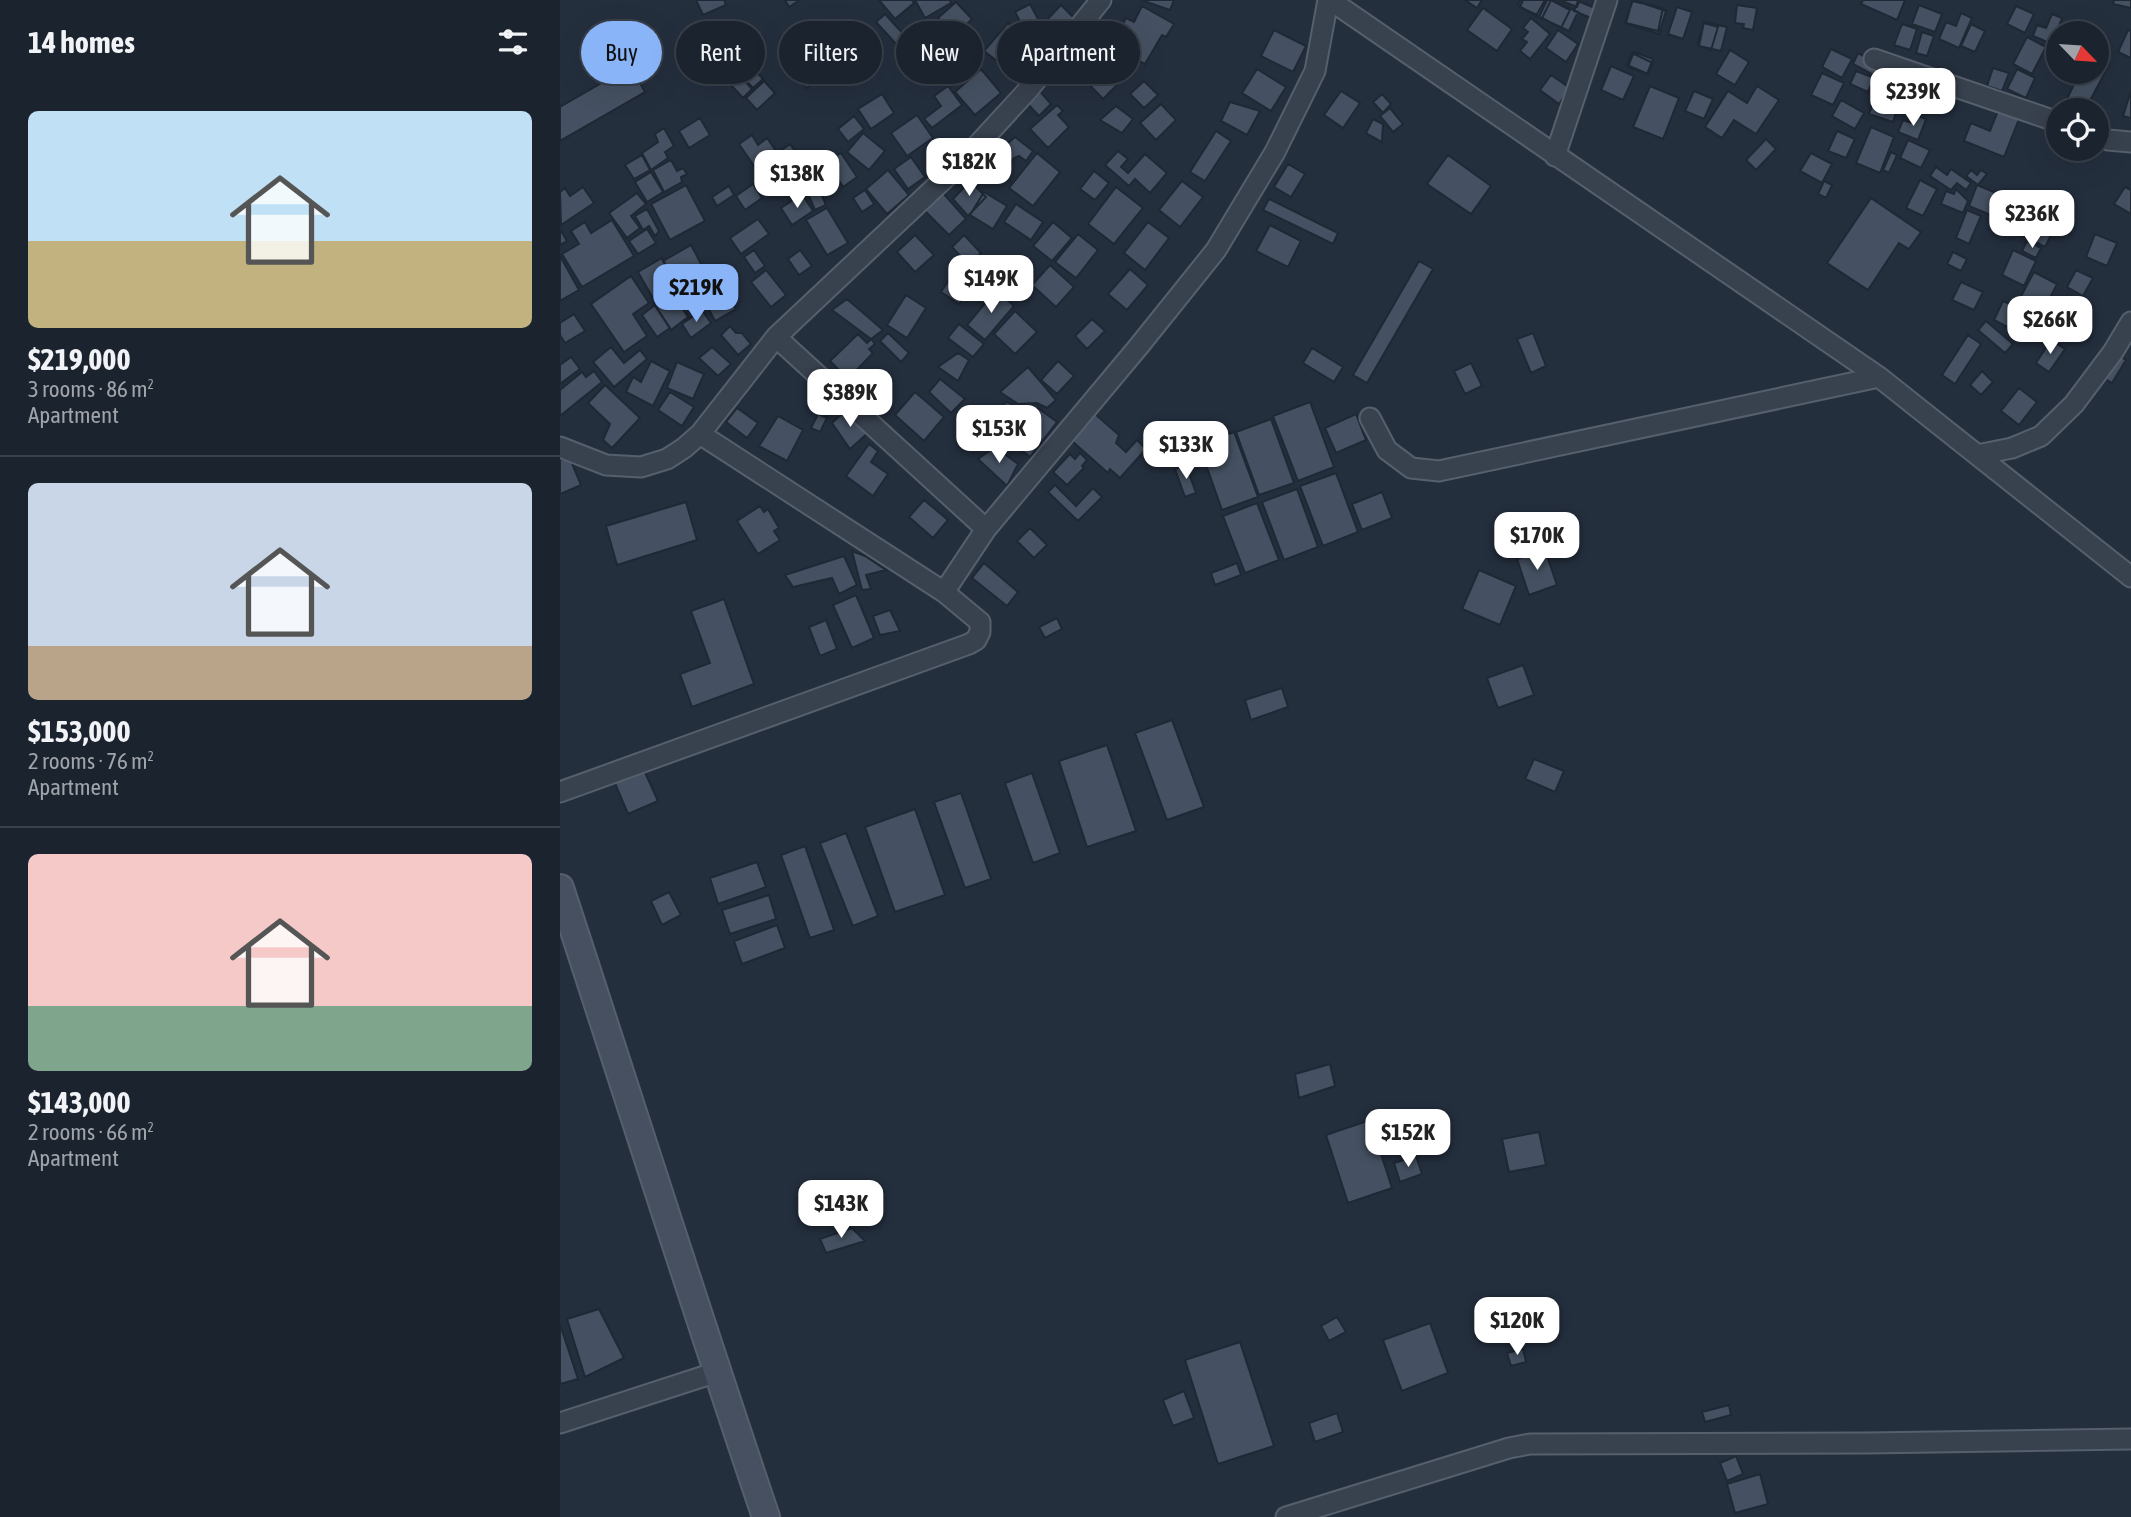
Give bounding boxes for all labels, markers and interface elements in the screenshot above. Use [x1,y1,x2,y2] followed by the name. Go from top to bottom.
[581,21,662,84] chip: Buy
[676,21,765,84] chip: Rent
[779,21,882,84] chip: Filters
[896,21,983,84] chip: New
[997,21,1140,84] chip: Apartment
[2046,21,2109,84] north arrow
[2046,21,2109,161] map controls
[494,23,532,61] icon: filters
[28,25,135,59] text: 14 homes
[1864,68,1962,128] pin: $239K
[1886,78,1940,104] text: $239K
[2046,98,2109,161] button: locate
[920,138,1018,198] pin: $182K
[942,148,996,174] text: $182K
[748,150,846,210] pin: $138K
[217,157,343,283] icon: home
[770,160,824,186] text: $138K
[1983,190,2081,250] pin: $236K
[2005,200,2059,226] text: $236K
[942,256,1040,315] pin: $149K
[647,264,745,324] pin: $219K
[964,265,1018,291] text: $149K
[669,274,723,300] text: $219K
[2001,296,2099,356] pin: $266K
[2023,306,2077,332] text: $266K
[28,342,131,376] text: $219,000
[801,370,899,429] pin: $389K
[28,376,154,402] text: 3 rooms · 86 m²
[823,379,877,405] text: $389K
[28,402,119,428] text: Apartment
[950,406,1048,465] pin: $153K
[972,415,1026,441] text: $153K
[1137,421,1235,481] pin: $133K
[1159,431,1213,457] text: $133K
[1488,512,1586,572] pin: $170K
[1510,522,1564,548] text: $170K
[217,529,343,655] icon: home
[28,714,131,748] text: $153,000
[28,748,154,774] text: 2 rooms · 76 m²
[28,774,119,800] text: Apartment
[217,900,343,1026] icon: home
[28,1085,131,1119] text: $143,000
[1359,1110,1457,1169] pin: $152K
[28,1119,154,1145] text: 2 rooms · 66 m²
[1381,1119,1435,1145] text: $152K
[28,1145,119,1171] text: Apartment
[792,1180,890,1240] pin: $143K
[814,1190,868,1216] text: $143K
[1468,1298,1566,1357] pin: $120K
[1490,1307,1544,1333] text: $120K

